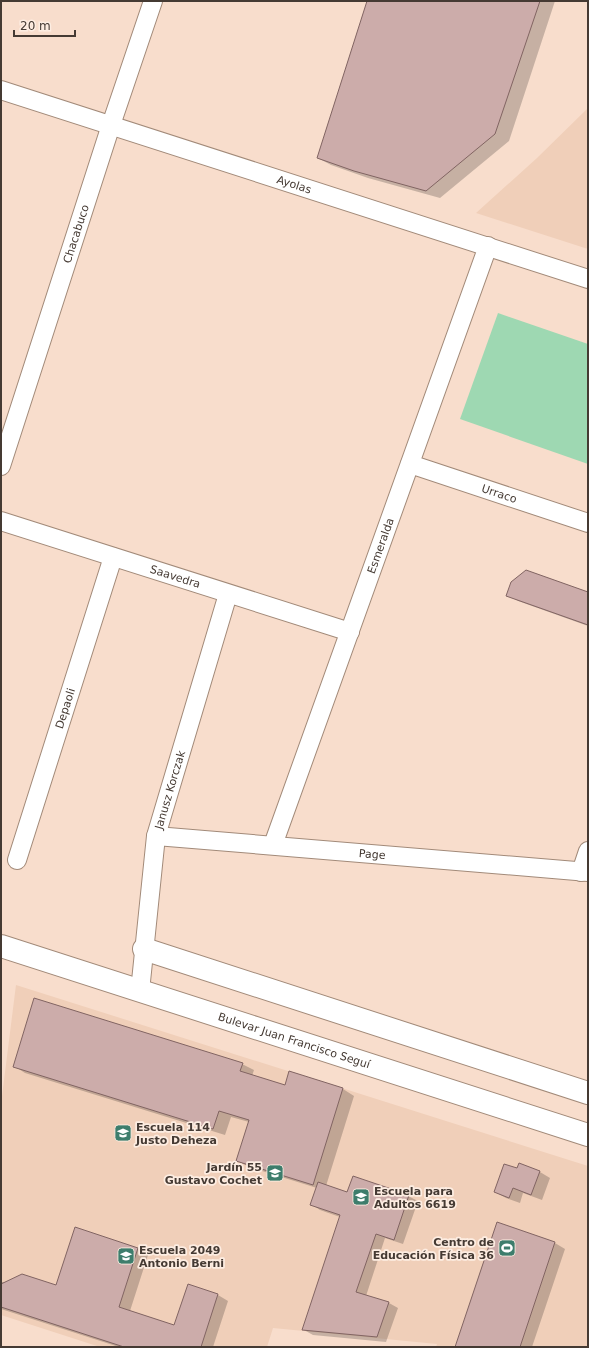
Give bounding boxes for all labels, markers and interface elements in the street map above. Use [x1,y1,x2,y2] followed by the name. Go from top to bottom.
[14,12,75,38] scale bar
[20,19,51,33] text: 20 m
[275,173,313,197] street label: Ayolas
[61,203,92,265] street label: Chacabuco
[480,482,519,506] street label: Urraco
[365,516,397,575] street label: Esmeralda
[148,563,202,591] street label: Saavedra
[53,687,78,730] street label: Depaoli
[152,748,188,832] street label: Janusz Korczak
[358,847,386,862] street label: Page
[216,1010,373,1072] street label: Bulevar Juan Francisco Seguí
[135,1121,217,1147] place label: Escuela 114 Justo Deheza
[113,1123,133,1143] school or university icon: Escuela 114 Justo Deheza
[165,1161,262,1187] place label: Jardín 55 Gustavo Cochet
[265,1163,285,1183] school or university icon: Jardín 55 Gustavo Cochet
[374,1185,456,1211] place label: Escuela para Adultos 6619
[351,1187,371,1207] school or university icon: Escuela para Adultos 6619
[373,1236,494,1262] place label: Centro de Educación Física 36
[497,1238,517,1258] sports icon: Centro de Educación Física 36
[139,1244,224,1270] place label: Escuela 2049 Antonio Berni
[116,1246,136,1266] school or university icon: Escuela 2049 Antonio Berni

